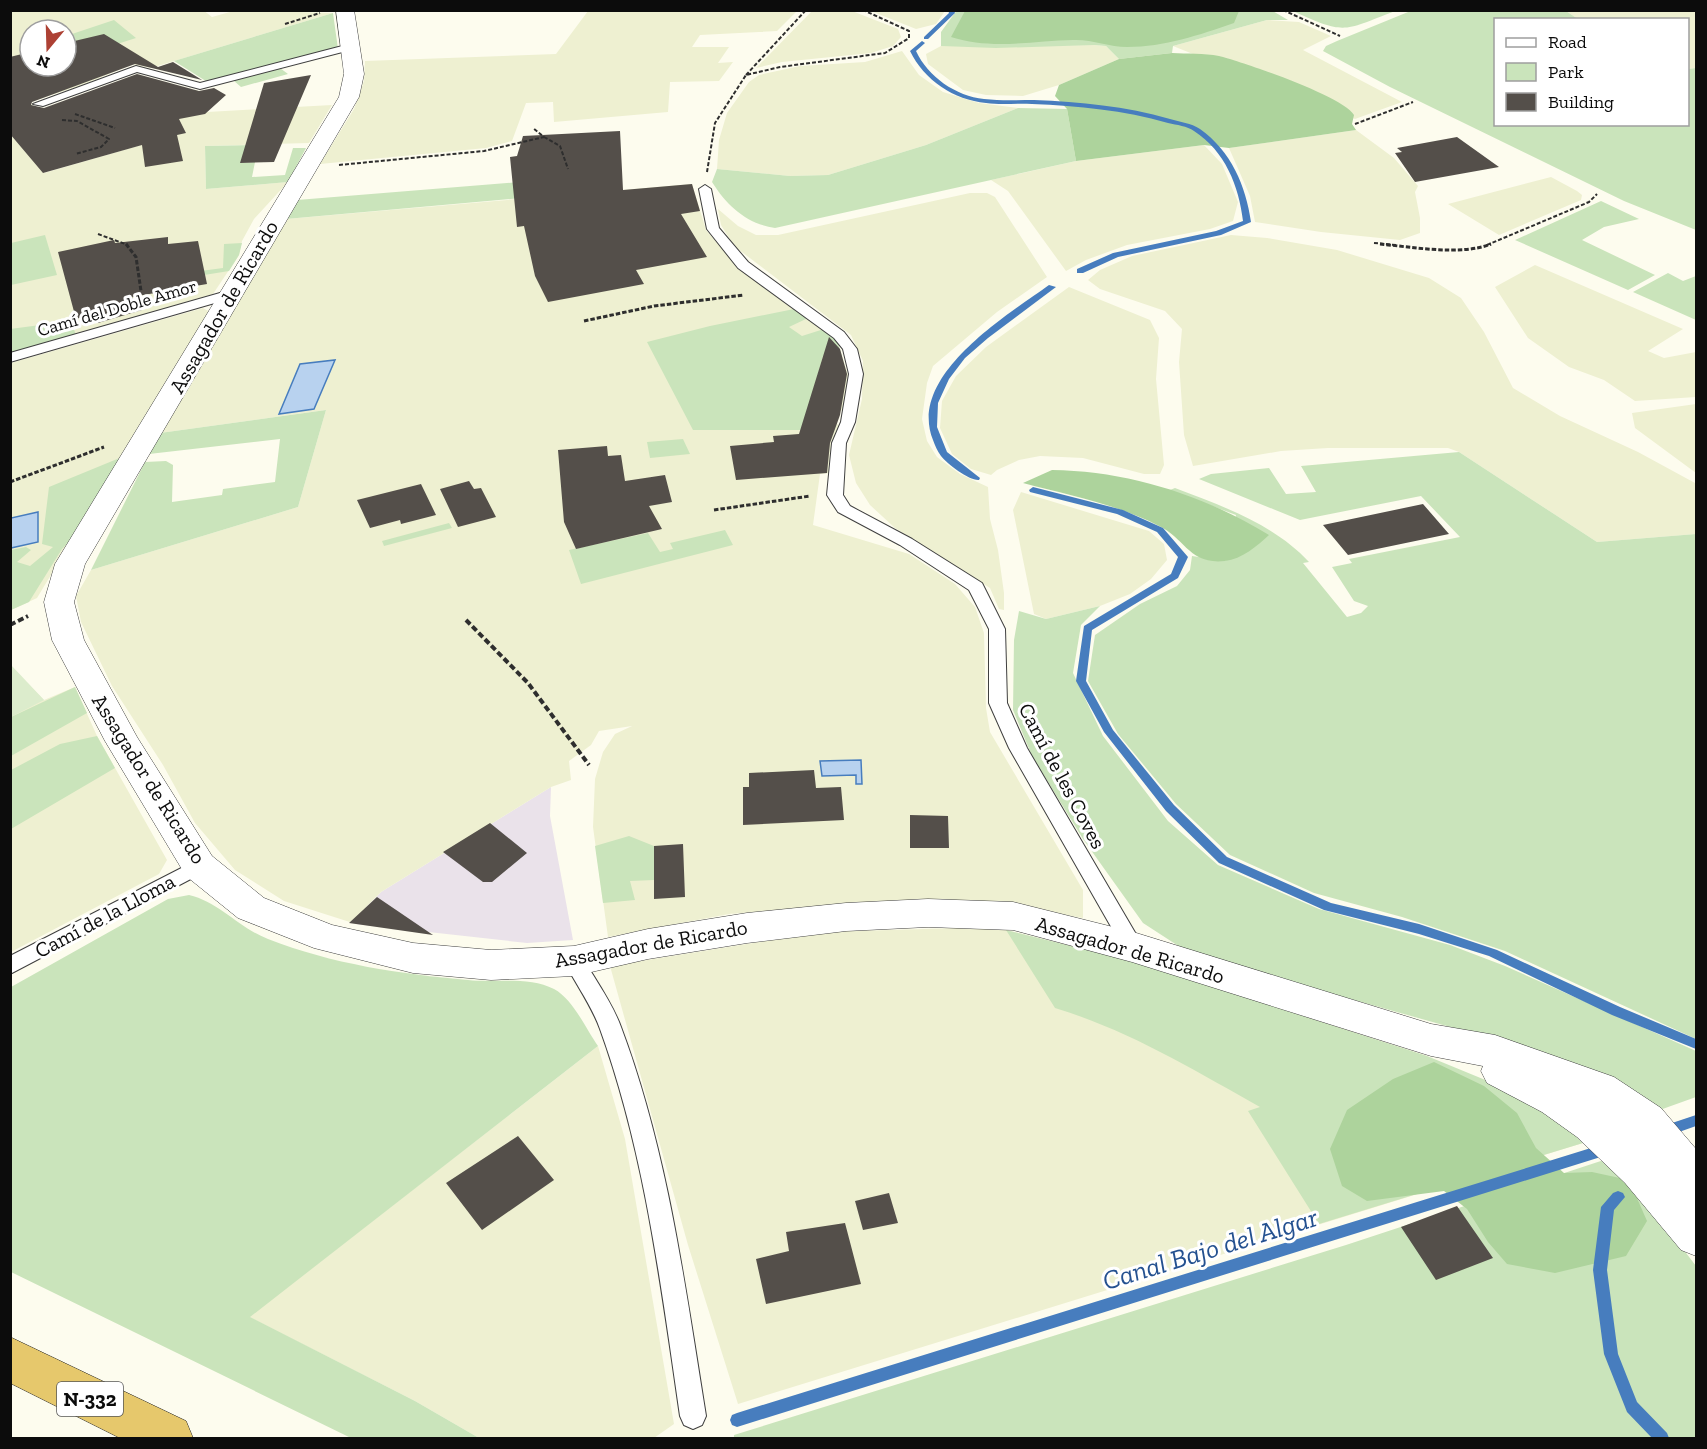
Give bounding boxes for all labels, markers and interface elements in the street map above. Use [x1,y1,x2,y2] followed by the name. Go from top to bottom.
[18,18,78,78] north arrow
[1494,18,1689,126] legend
[1548,31,1587,53] text: Road
[34,51,52,73] text: N
[1548,61,1584,83] text: Park
[1548,91,1614,113] text: Building
[164,216,283,398] street label: Assagador de Ricardo
[35,275,199,341] street label: Camí del Doble Amor
[87,689,212,868] street label: Assagador de Ricardo
[1014,699,1111,853] street label: Camí de les Coves
[30,868,179,963] street label: Camí de la Lloma
[1033,911,1227,988] street label: Assagador de Ricardo
[553,914,749,973] street label: Assagador de Ricardo
[1099,1201,1322,1297] water label: Canal Bajo del Algar
[57,1382,123,1416] road number: N-332

